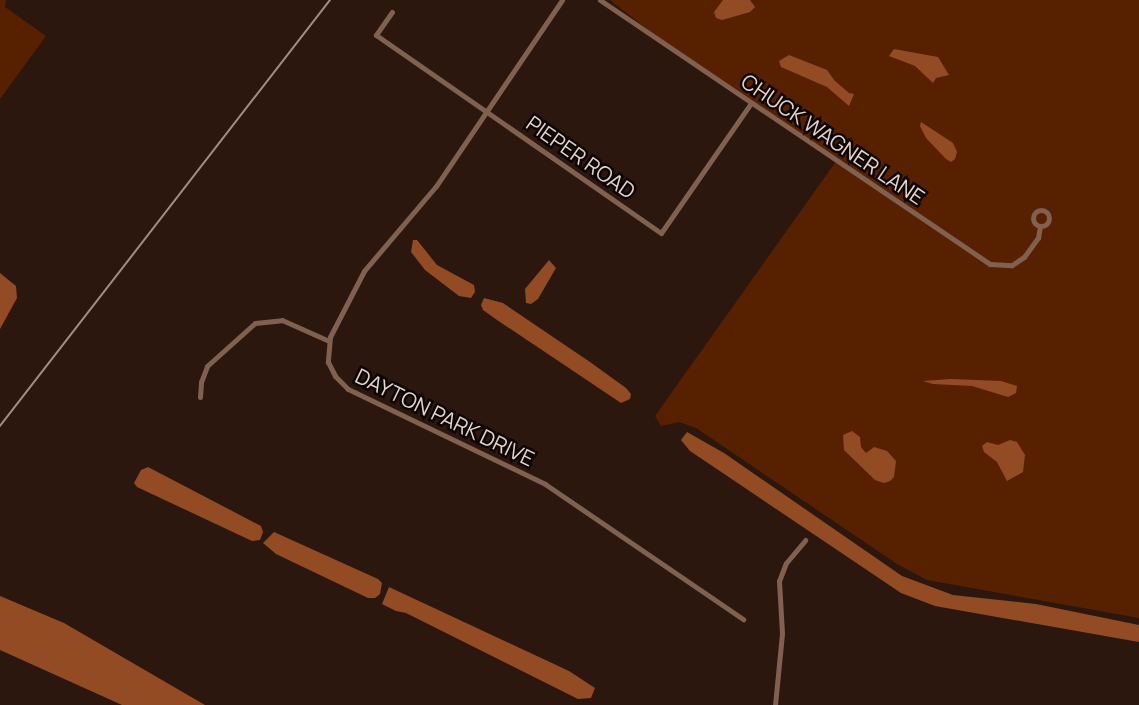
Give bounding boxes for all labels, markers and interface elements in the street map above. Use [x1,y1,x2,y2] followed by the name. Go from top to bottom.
[736,68,930,210] street label: CHUCK WAGNER LANE
[522,110,640,204] street label: PIEPER ROAD
[351,363,539,471] street label: DAYTON PARK DRIVE

